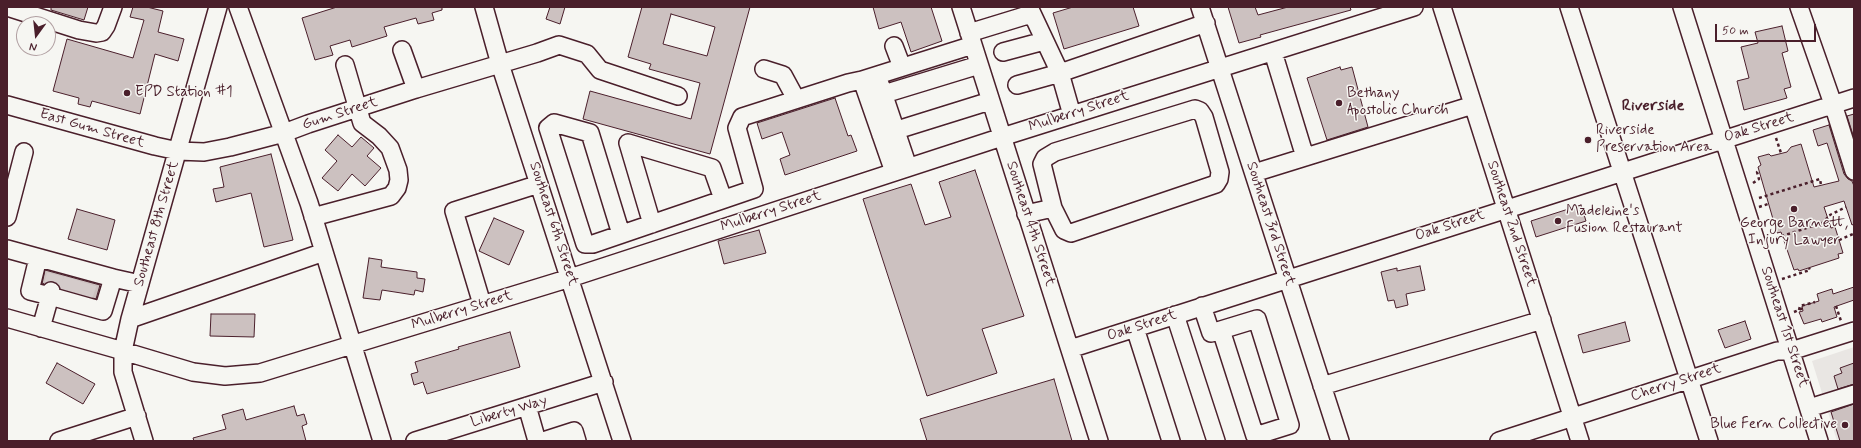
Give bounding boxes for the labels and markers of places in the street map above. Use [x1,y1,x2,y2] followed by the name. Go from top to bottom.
[135,84,233,102] place label: EPD Station #1
[1347,85,1449,120] place label: Bethany Apostolic Church
[122,88,132,98] marker: EPD Station #1
[1334,98,1344,108] marker: Bethany Apostolic Church
[1596,122,1712,157] place label: Riverside Preservation Area
[1583,135,1593,145] marker: Riverside Preservation Area
[1566,203,1683,238] place label: Madeleine's Fusion Restaurant
[1789,204,1799,214] marker: George Barnett, Injury Lawyer
[1740,215,1848,250] place label: George Barnett, Injury Lawyer
[1553,216,1563,226] marker: Madeleine's Fusion Restaurant
[1710,416,1837,434] place label: Blue Fern Collective
[1840,420,1850,430] marker: Blue Fern Collective

